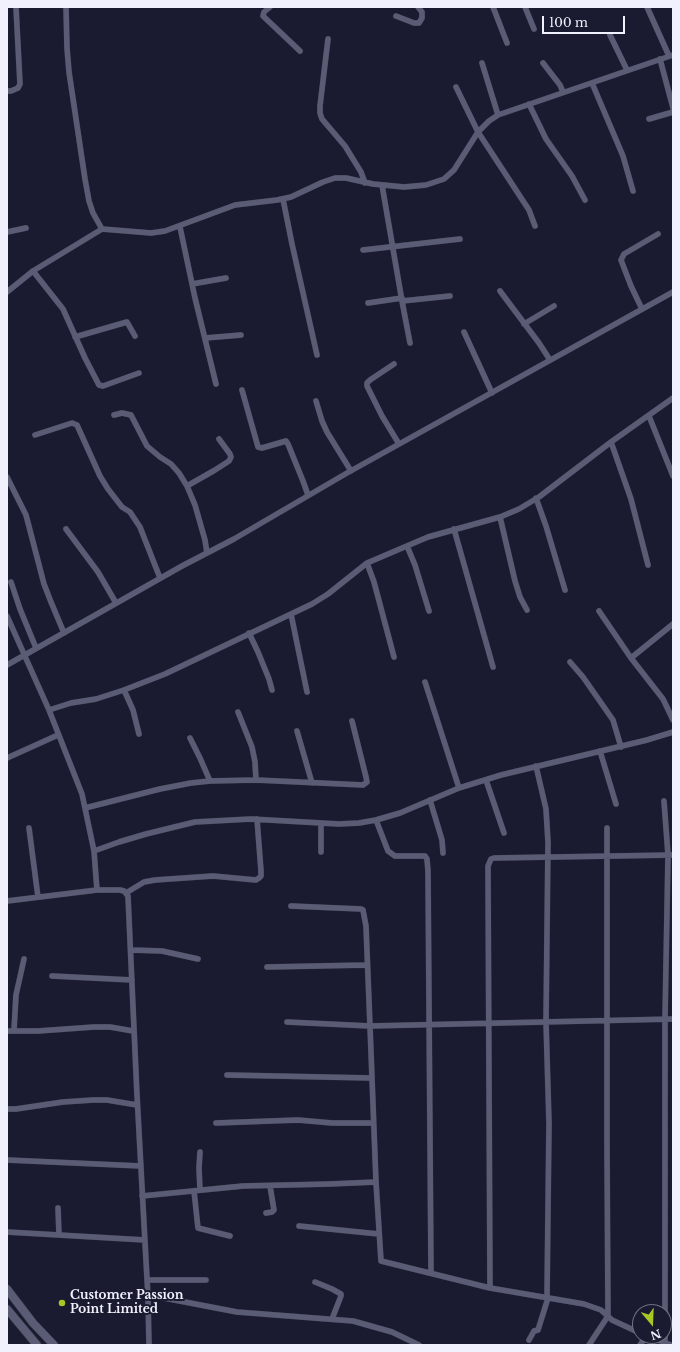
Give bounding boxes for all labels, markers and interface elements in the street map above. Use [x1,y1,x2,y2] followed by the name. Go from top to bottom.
[544,8,627,34] scale bar
[549,15,588,30] text: 100 m
[70,1289,183,1317] place label: Customer Passion Point Limited
[57,1298,67,1308] marker: Customer Passion Point Limited
[632,1304,672,1344] north arrow
[648,1326,663,1343] text: N

